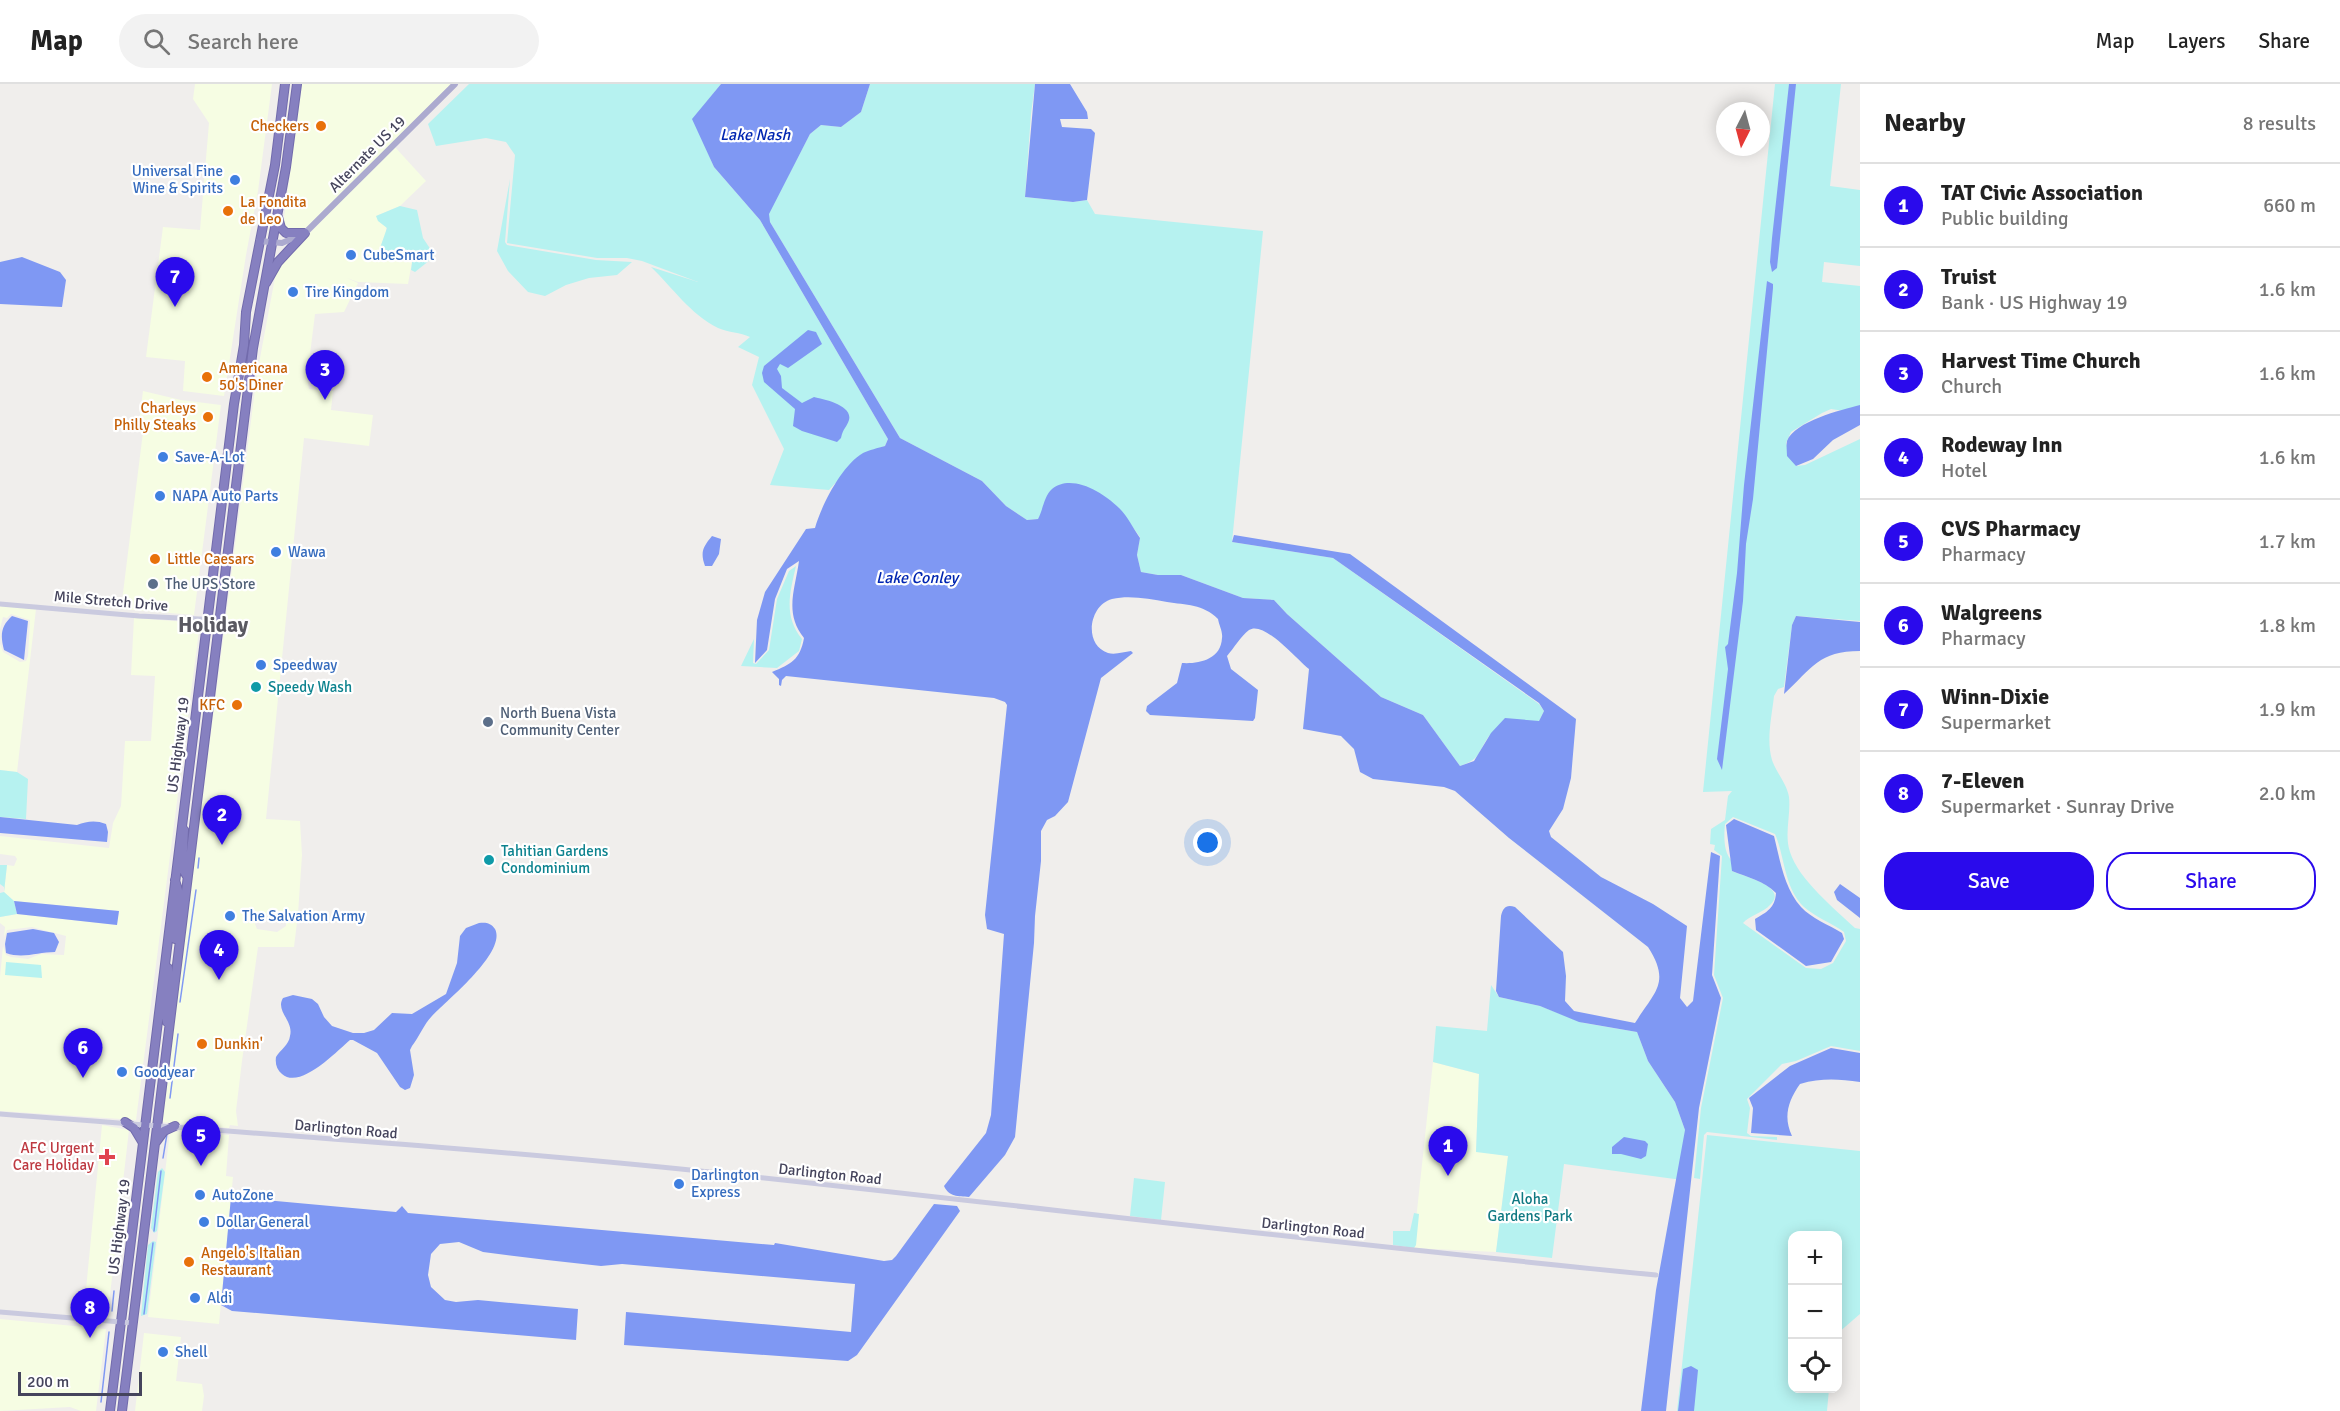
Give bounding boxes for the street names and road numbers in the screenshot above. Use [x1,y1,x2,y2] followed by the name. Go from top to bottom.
[325,112,409,196] street label: Alternate US 19
[53,587,169,615] street label: Mile Stretch Drive
[163,696,193,794] street label: US Highway 19
[294,1116,398,1142] street label: Darlington Road
[777,1160,883,1188] street label: Darlington Road
[104,1178,134,1276] street label: US Highway 19
[1260,1214,1366,1242] street label: Darlington Road

